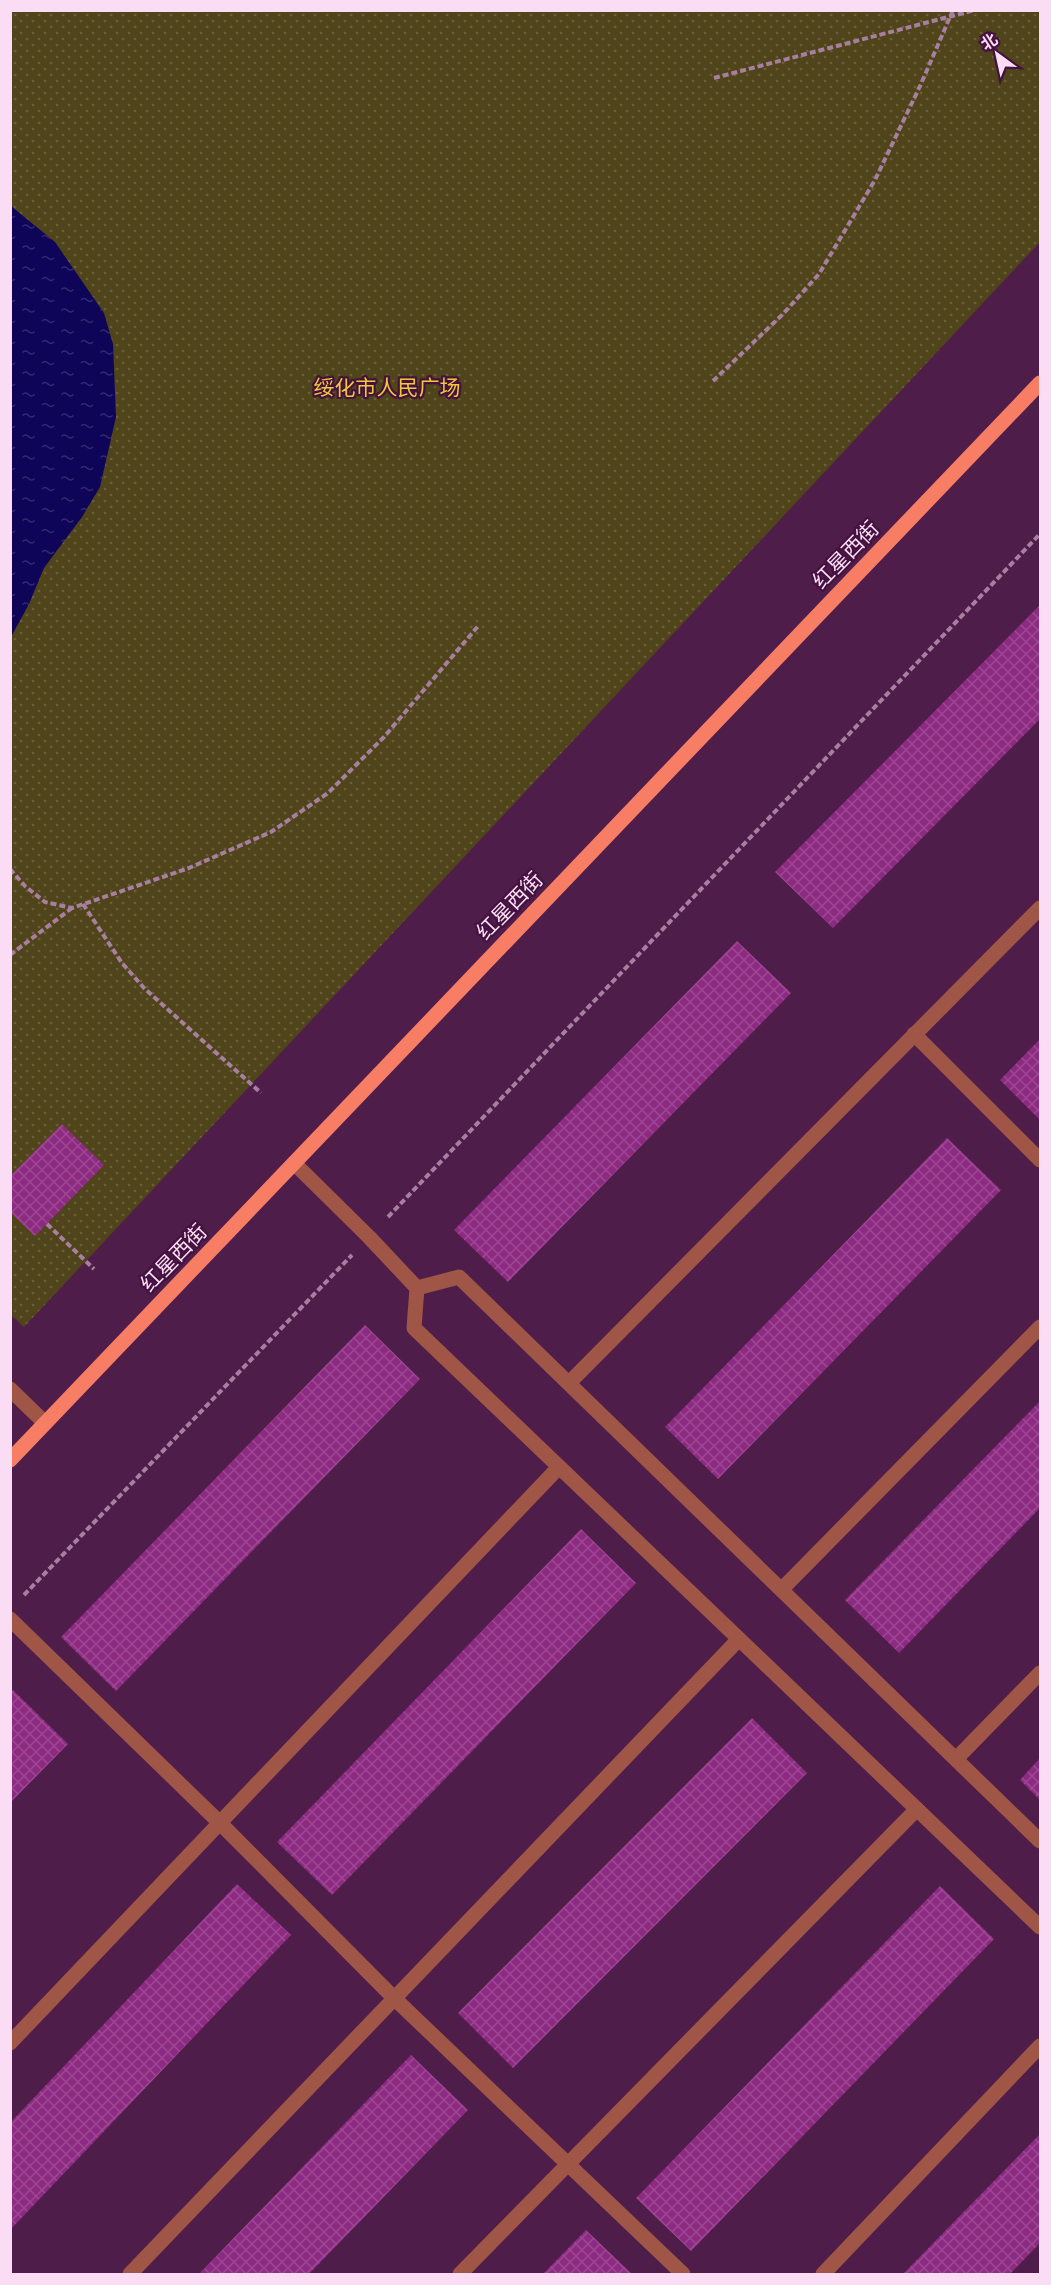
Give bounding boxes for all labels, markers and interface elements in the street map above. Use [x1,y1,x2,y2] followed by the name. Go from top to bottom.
[967,24,1027,84] north arrow
[978,30,1000,53] text: 北
[314,377,461,399] park label: 绥化市人民广场
[809,517,883,593] street label: 红星西街
[473,868,547,944] street label: 红星西街
[137,1220,211,1296] street label: 红星西街

